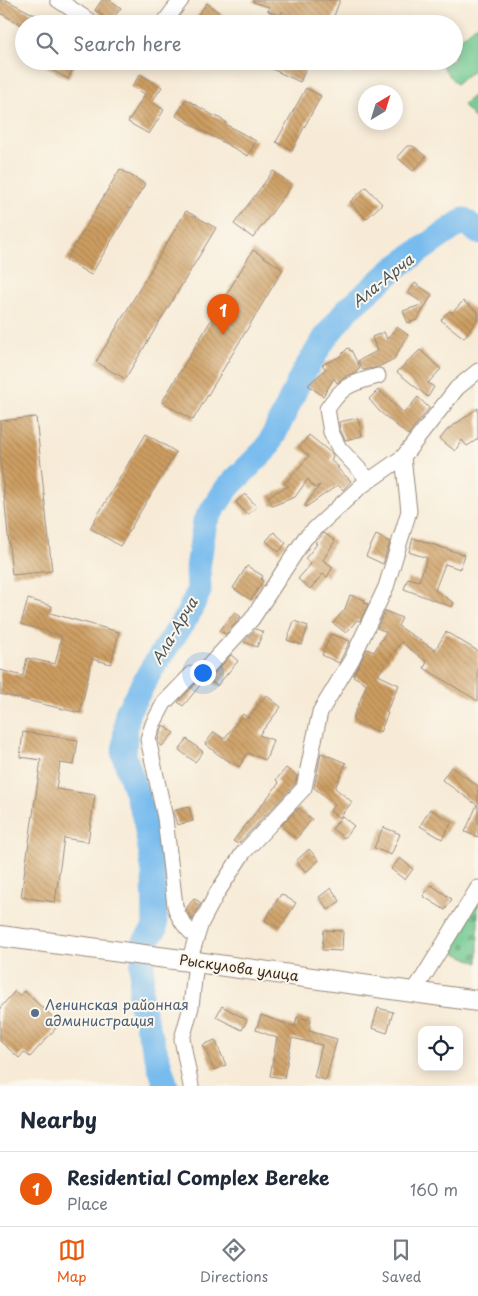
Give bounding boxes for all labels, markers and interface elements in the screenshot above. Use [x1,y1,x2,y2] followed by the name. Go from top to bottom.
[15,15,463,70] search box
[33,29,61,57] icon: search
[73,29,182,57] text: Search here
[358,85,403,130] north arrow
[346,247,419,312] water label: Ала-Арча
[207,294,239,335] pin: 1
[145,592,203,668] water label: Ала-Арча
[190,660,216,686] your location
[178,949,300,986] street label: Рыскулова улица
[45,994,189,1031] place label: Ленинская районная администрация
[29,1007,41,1019] marker: Ленинская районная администрация
[418,1026,463,1071] map controls
[418,1026,463,1071] button: locate
[20,1103,97,1135] text: Nearby
[67,1163,329,1191] text: Residential Complex Bereke
[32,1177,40,1201] text: 1
[410,1177,458,1201] text: 160 m
[67,1191,108,1215] text: Place
[57,1236,87,1287] tab: Map
[200,1236,268,1287] tab: Directions
[382,1236,421,1287] tab: Saved

